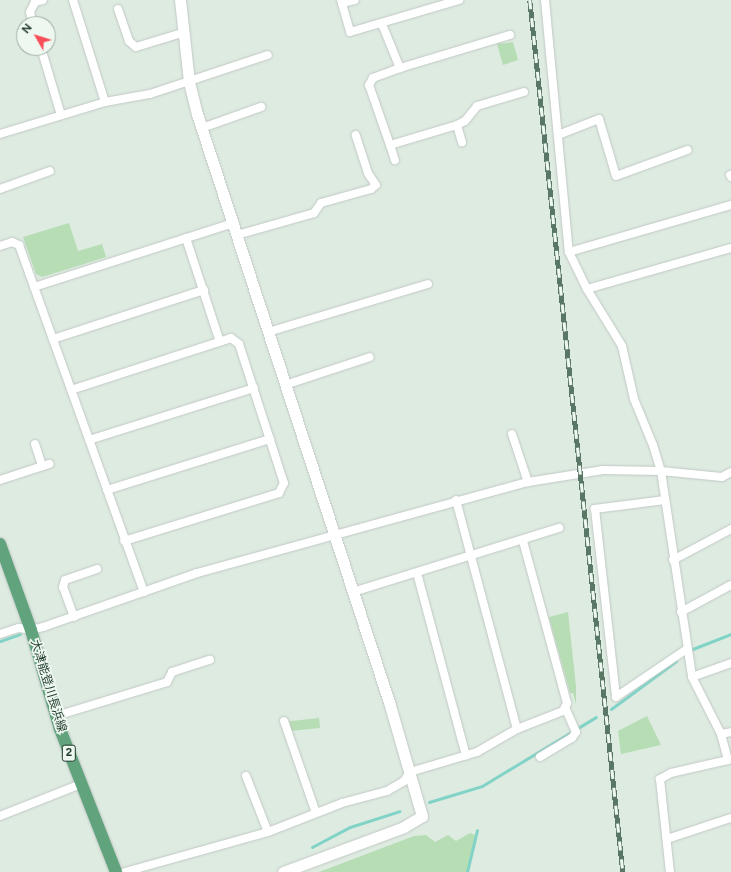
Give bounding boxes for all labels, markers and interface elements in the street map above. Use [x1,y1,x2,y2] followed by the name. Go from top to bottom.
[16,16,56,56] north arrow
[19,21,35,36] text: N
[27,638,69,734] street label: 大津能登川長浜線
[61,744,77,762] road number: 2

